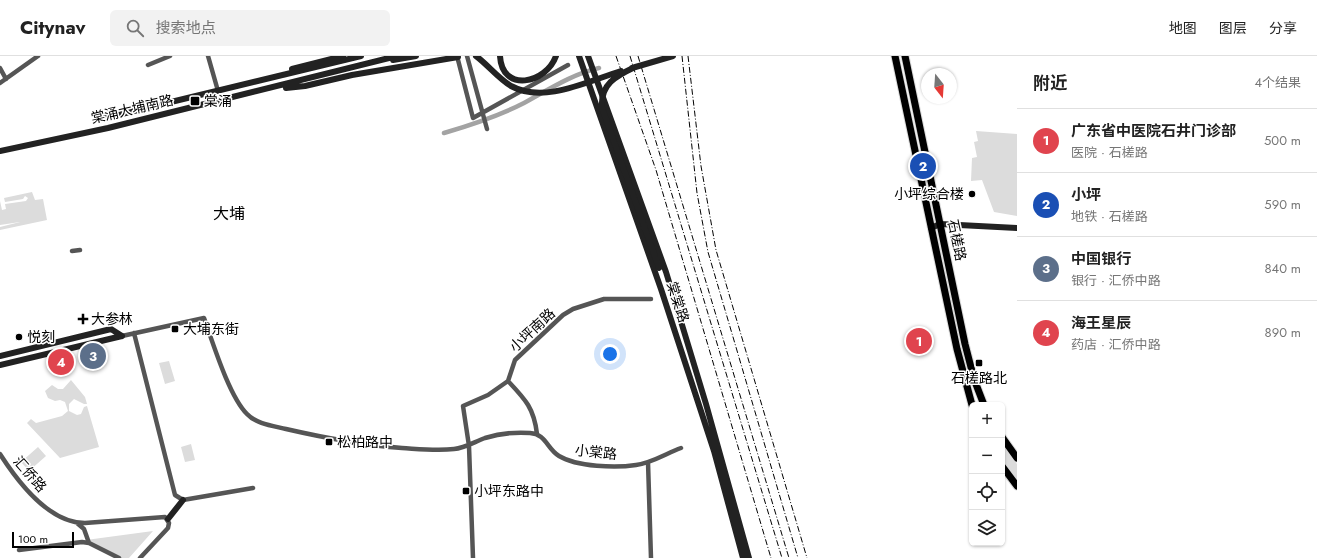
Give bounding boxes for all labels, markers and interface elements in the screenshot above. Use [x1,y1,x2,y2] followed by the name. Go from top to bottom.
[110,10,390,46] search box
[20,14,86,41] text: Citynav
[124,17,146,39] icon: search
[156,17,216,39] text: 搜索地点
[1169,18,1197,38] text: 地图
[1219,18,1247,38] text: 图层
[1269,18,1297,38] text: 分享
[921,68,957,104] north arrow
[1033,71,1067,95] text: 附近
[1254,73,1301,92] text: 4个结果
[89,90,175,128] street label: 棠涌大埔南路
[204,91,232,111] place label: 棠涌
[189,95,201,107] marker: 棠涌
[1071,120,1236,142] text: 广东省中医院石井门诊部
[1043,131,1049,150] text: 1
[1264,131,1301,150] text: 500 m
[1071,143,1148,162] text: 医院 · 石槎路
[910,151,936,181] pin: 2
[894,184,964,204] place label: 小坪综合楼
[1071,184,1101,206] text: 小坪
[967,189,977,199] marker: 小坪综合楼
[1042,195,1050,214] text: 2
[1264,195,1301,214] text: 590 m
[213,202,245,225] district label: 大埔
[1071,207,1148,226] text: 地铁 · 石槎路
[943,217,971,263] street label: 石槎路
[1071,248,1131,270] text: 中国银行
[1042,259,1050,278] text: 3
[1264,259,1301,278] text: 840 m
[1071,271,1161,290] text: 银行 · 汇侨中路
[662,279,694,325] street label: 棠棠路
[505,304,559,356] street label: 小坪南路
[91,309,133,329] place label: 大参林
[1071,312,1131,334] text: 海王星辰
[78,314,88,324] marker: 大参林
[183,319,239,339] place label: 大埔东街
[1041,323,1051,342] text: 4
[1265,323,1301,342] text: 890 m
[170,324,180,334] marker: 大埔东街
[906,326,932,356] pin: 1
[27,327,55,347] place label: 悦刻
[14,332,24,342] marker: 悦刻
[1071,335,1161,354] text: 药店 · 汇侨中路
[80,341,106,371] pin: 3
[600,344,620,364] your location
[48,347,74,377] pin: 4
[974,358,984,368] marker: 石槎路北
[951,368,1007,388] place label: 石槎路北
[969,402,1005,546] map controls
[969,402,1005,438] button: +
[337,432,393,452] place label: 松柏路中
[324,437,334,447] marker: 松柏路中
[969,438,1005,474] button: −
[574,440,618,464] street label: 小棠路
[9,452,51,496] street label: 汇侨路
[969,474,1005,510] button: locate
[474,481,544,501] place label: 小坪东路中
[461,486,471,496] marker: 小坪东路中
[969,510,1005,546] button: layers
[12,530,74,549] scale bar
[18,531,48,547] text: 100 m

